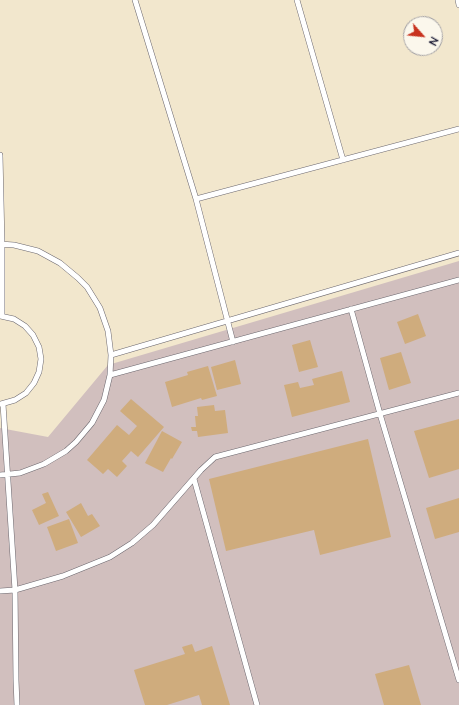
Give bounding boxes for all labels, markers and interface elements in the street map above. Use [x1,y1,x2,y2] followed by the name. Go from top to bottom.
[403,16,443,56] north arrow
[425,35,441,48] text: N

